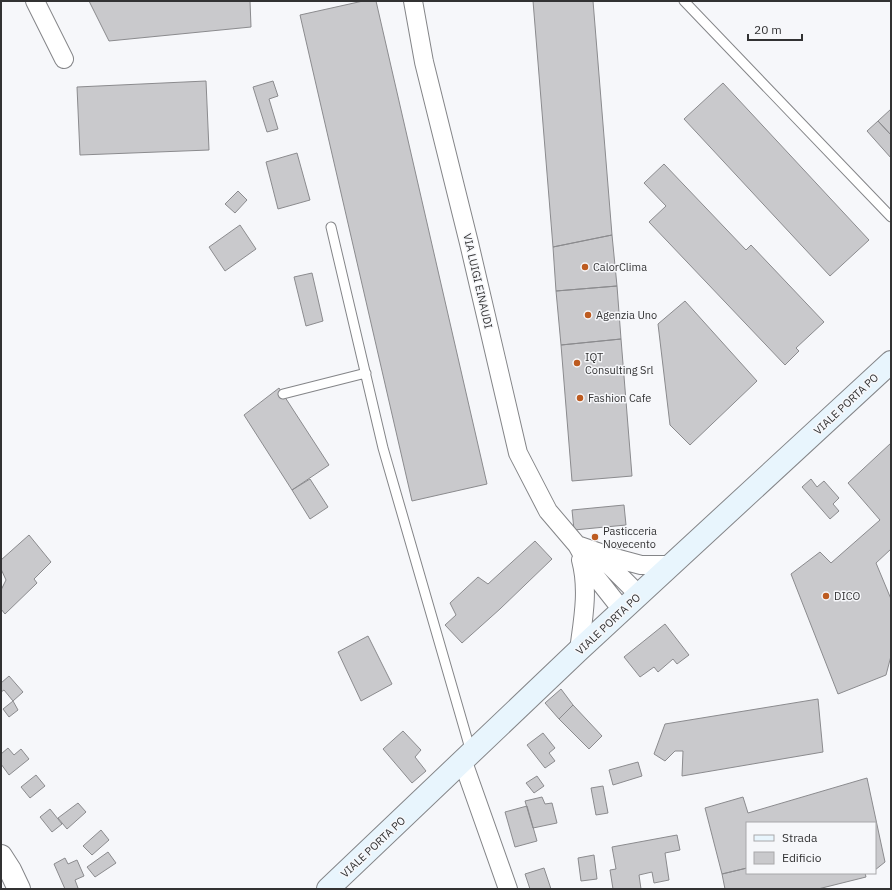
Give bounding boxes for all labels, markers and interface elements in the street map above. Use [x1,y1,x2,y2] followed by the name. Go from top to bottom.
[748,16,802,42] scale bar
[754,22,782,37] text: 20 m
[460,232,496,330] street label: VIA LUIGI EINAUDI
[593,260,647,274] place label: CalorClima
[580,262,590,272] marker: CalorClima
[596,308,657,322] place label: Agenzia Uno
[583,310,593,320] marker: Agenzia Uno
[585,350,653,377] place label: IQT Consulting Srl
[572,358,582,368] marker: IQT Consulting Srl
[811,370,881,438] street label: VIALE PORTA PO
[588,391,651,405] place label: Fashion Cafe
[575,393,585,403] marker: Fashion Cafe
[603,524,657,551] place label: Pasticceria Novecento
[590,532,600,542] marker: Pasticceria Novecento
[834,589,860,603] place label: DICO
[573,590,643,658] street label: VIALE PORTA PO
[821,591,831,601] marker: DICO
[338,813,408,881] street label: VIALE PORTA PO
[746,822,876,874] legend
[782,830,818,845] text: Strada
[782,850,822,865] text: Edificio

